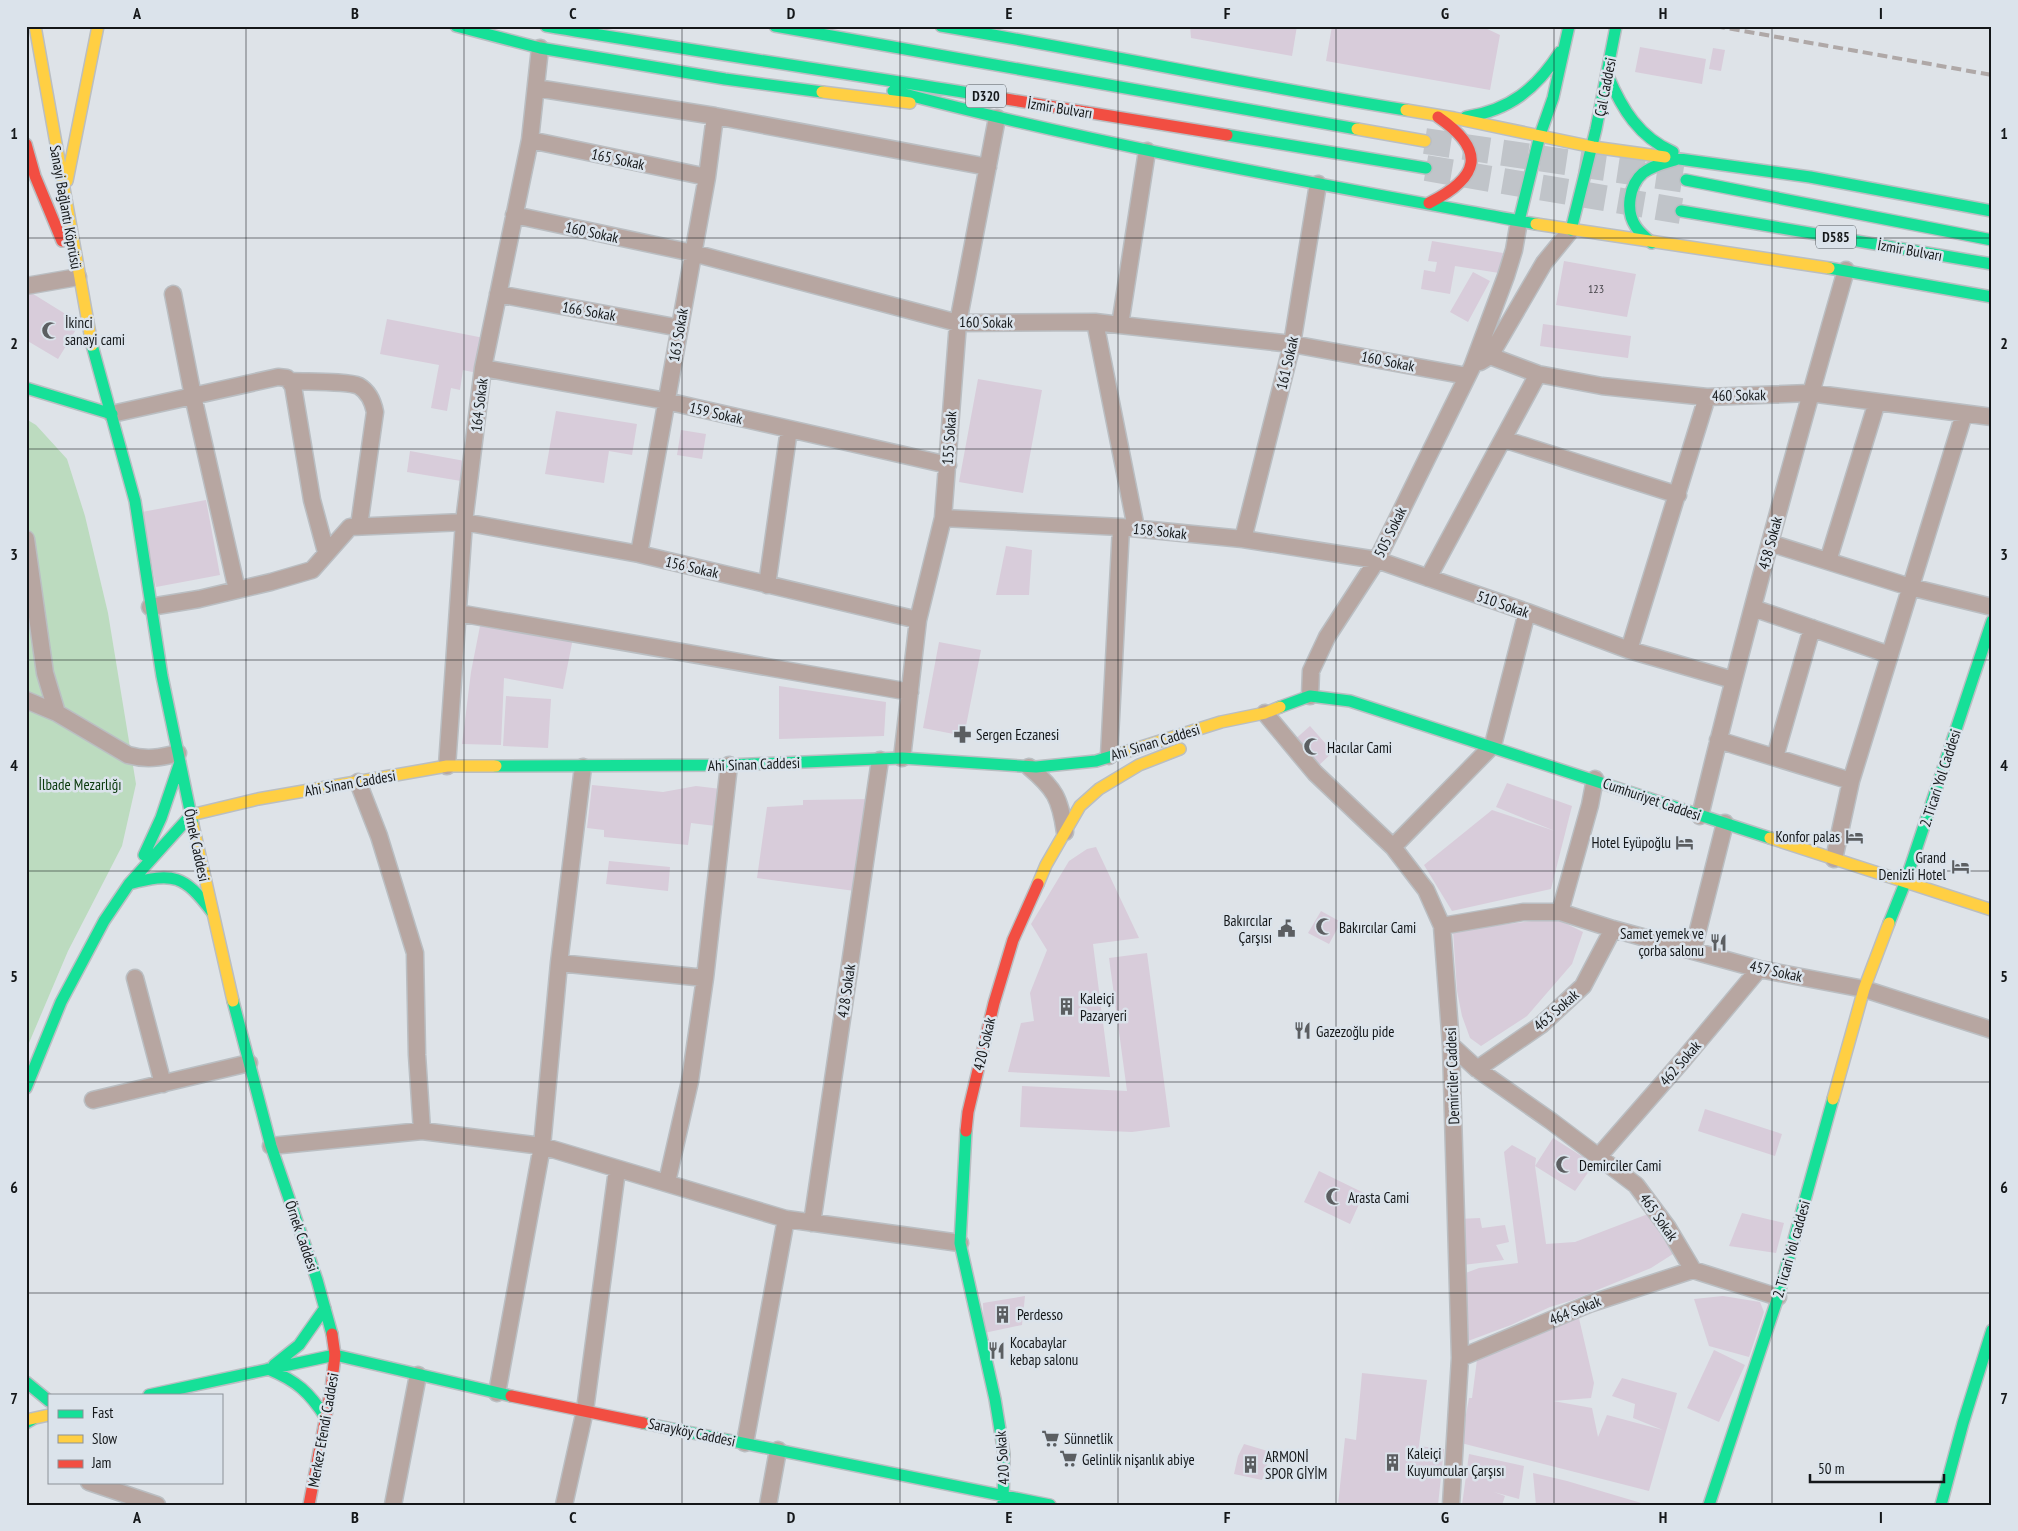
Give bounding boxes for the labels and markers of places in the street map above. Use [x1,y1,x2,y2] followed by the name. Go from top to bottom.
[65,313,125,349] place label: İkinci sanayi cami
[41,321,61,341] mosque icon: İkinci sanayi cami
[952,724,972,744] pharmacy icon: Sergen Eczanesi
[976,725,1059,744] place label: Sergen Eczanesi
[1303,737,1323,757] mosque icon: Hacılar Cami
[1327,738,1392,757] place label: Hacılar Cami
[1844,826,1864,846] hotel icon: Konfor palas
[1776,827,1840,846] place label: Konfor palas
[1675,832,1695,852] hotel icon: Hotel Eyüpoğlu
[1592,833,1671,852] place label: Hotel Eyüpoğlu
[1879,848,1946,884] place label: Grand Denizli Hotel
[1950,856,1970,876] hotel icon: Grand Denizli Hotel
[1224,911,1273,947] place label: Bakırcılar Çarşısı
[1315,917,1335,937] mosque icon: Bakırcılar Cami
[1339,918,1416,937] place label: Bakırcılar Cami
[1276,919,1296,939] public building icon: Bakırcılar Çarşısı
[1620,924,1704,960] place label: Samet yemek ve çorba salonu
[1708,932,1728,952] restaurant icon: Samet yemek ve çorba salonu
[1080,989,1127,1025] place label: Kaleiçi Pazaryeri
[1056,997,1076,1017] building icon: Kaleiçi Pazaryeri
[1292,1021,1312,1041] restaurant icon: Gazezoğlu pide
[1316,1022,1395,1041] place label: Gazezoğlu pide
[1555,1155,1575,1175] mosque icon: Demirciler Cami
[1579,1156,1661,1175] place label: Demirciler Cami
[1324,1187,1344,1207] mosque icon: Arasta Cami
[1348,1188,1409,1207] place label: Arasta Cami
[993,1304,1013,1324] building icon: Perdesso
[1017,1305,1063,1324] place label: Perdesso
[1010,1333,1078,1369] place label: Kocabaylar kebap salonu
[986,1341,1006,1361] restaurant icon: Kocabaylar kebap salonu
[1040,1428,1060,1448] supermarket icon: Sünnetlik
[1064,1429,1113,1448] place label: Sünnetlik
[1407,1444,1505,1480] place label: Kaleiçi Kuyumcular Çarşısı
[1265,1447,1327,1483] place label: ARMONİ SPOR GİYİM
[1058,1449,1078,1469] supermarket icon: Gelinlik nişanlık abiye
[1082,1450,1195,1469] place label: Gelinlik nişanlık abiye
[1383,1452,1403,1472] building icon: Kaleiçi Kuyumcular Çarşısı
[1241,1455,1261,1475] building icon: ARMONİ SPOR GİYİM

